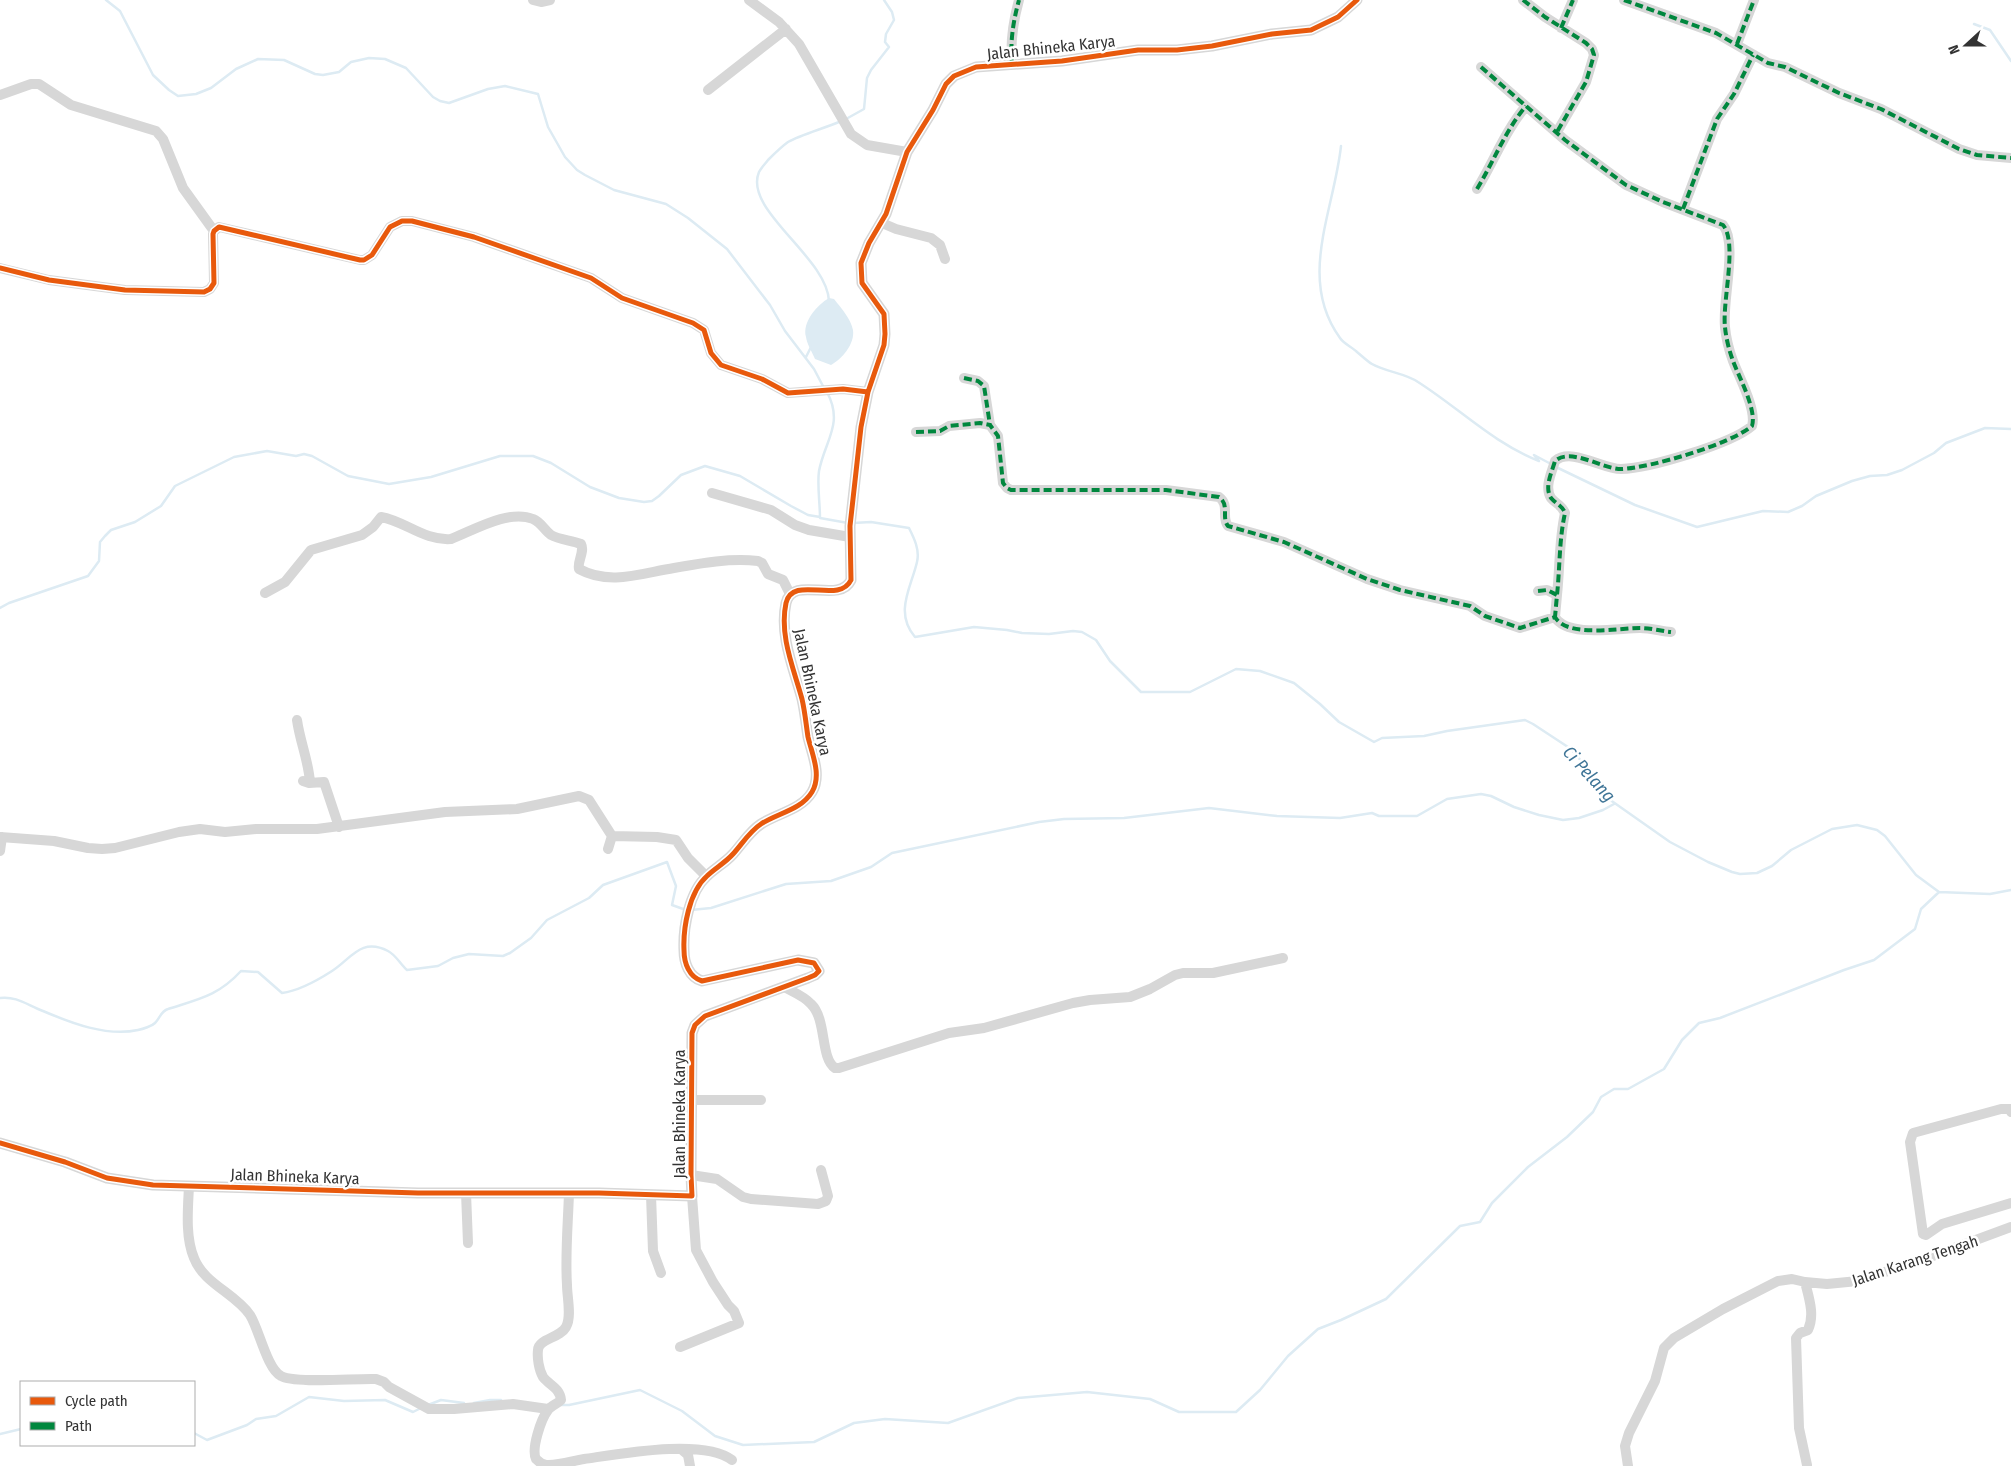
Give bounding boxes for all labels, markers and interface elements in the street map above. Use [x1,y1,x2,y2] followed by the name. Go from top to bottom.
[1941,20,1991,70] north arrow
[986,31,1116,64] street label: Jalan Bhineka Karya
[1945,43,1964,56] text: N
[790,627,835,757] street label: Jalan Bhineka Karya
[1558,741,1620,807] water label: Ci Pelang
[670,1049,689,1179] street label: Jalan Bhineka Karya
[230,1165,360,1188] street label: Jalan Bhineka Karya
[1850,1231,1981,1290] street label: Jalan Karang Tengah
[20,1381,195,1446] legend
[65,1392,128,1410] text: Cycle path
[65,1417,92,1435] text: Path

